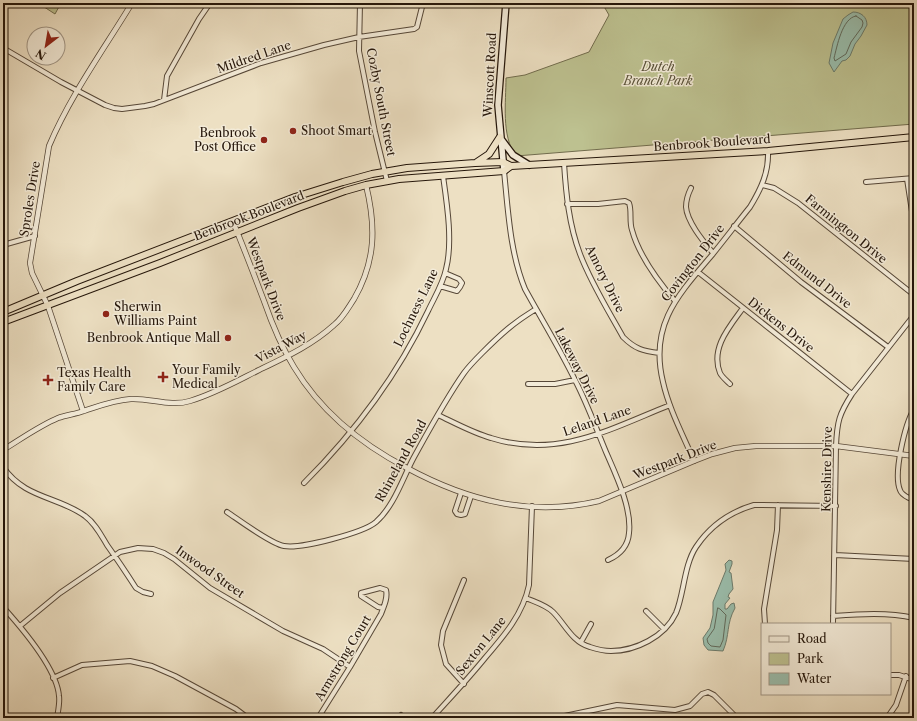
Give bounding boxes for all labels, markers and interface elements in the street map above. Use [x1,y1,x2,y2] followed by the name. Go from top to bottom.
[26,26,66,66] north arrow
[480,32,499,119] street label: Winscott Road
[215,37,293,76] street label: Mildred Lane
[33,46,49,63] text: N
[364,46,400,158] street label: Cozby South Street
[622,59,693,88] park label: Dutch Branch Park
[301,123,373,138] place label: Shoot Smart
[194,125,257,154] place label: Benbrook Post Office
[288,126,298,136] marker: Shoot Smart
[653,131,772,154] street label: Benbrook Boulevard
[259,135,269,145] marker: Benbrook Post Office
[16,160,43,238] street label: Sproles Drive
[191,187,307,244] street label: Benbrook Boulevard
[802,191,890,266] street label: Farmington Drive
[658,221,728,304] street label: Covington Drive
[243,234,289,323] street label: Westpark Drive
[582,242,628,315] street label: Amory Drive
[780,248,855,311] street label: Edmund Drive
[390,266,441,349] street label: Lochness Lane
[745,294,818,355] street label: Dickens Drive
[113,299,198,328] place label: Sherwin Williams Paint
[101,309,111,319] marker: Sherwin Williams Paint
[552,325,603,407] street label: Lakeway Drive
[252,327,309,367] street label: Vista Way
[87,330,220,345] place label: Benbrook Antique Mall
[223,333,233,343] marker: Benbrook Antique Mall
[171,362,241,391] place label: Your Family Medical
[57,365,132,394] place label: Texas Health Family Care
[157,371,169,383] marker: Your Family Medical
[42,374,54,386] marker: Texas Health Family Care
[561,402,633,439] street label: Leland Lane
[372,416,430,505] street label: Rhineland Road
[818,426,835,512] street label: Kenshire Drive
[630,437,719,483] street label: Westpark Drive
[173,542,248,601] street label: Inwood Street
[311,612,374,704] street label: Armstrong Court
[452,613,509,678] street label: Sexton Lane
[761,623,891,695] legend
[797,631,827,646] text: Road
[797,651,824,666] text: Park
[796,671,831,686] text: Water

